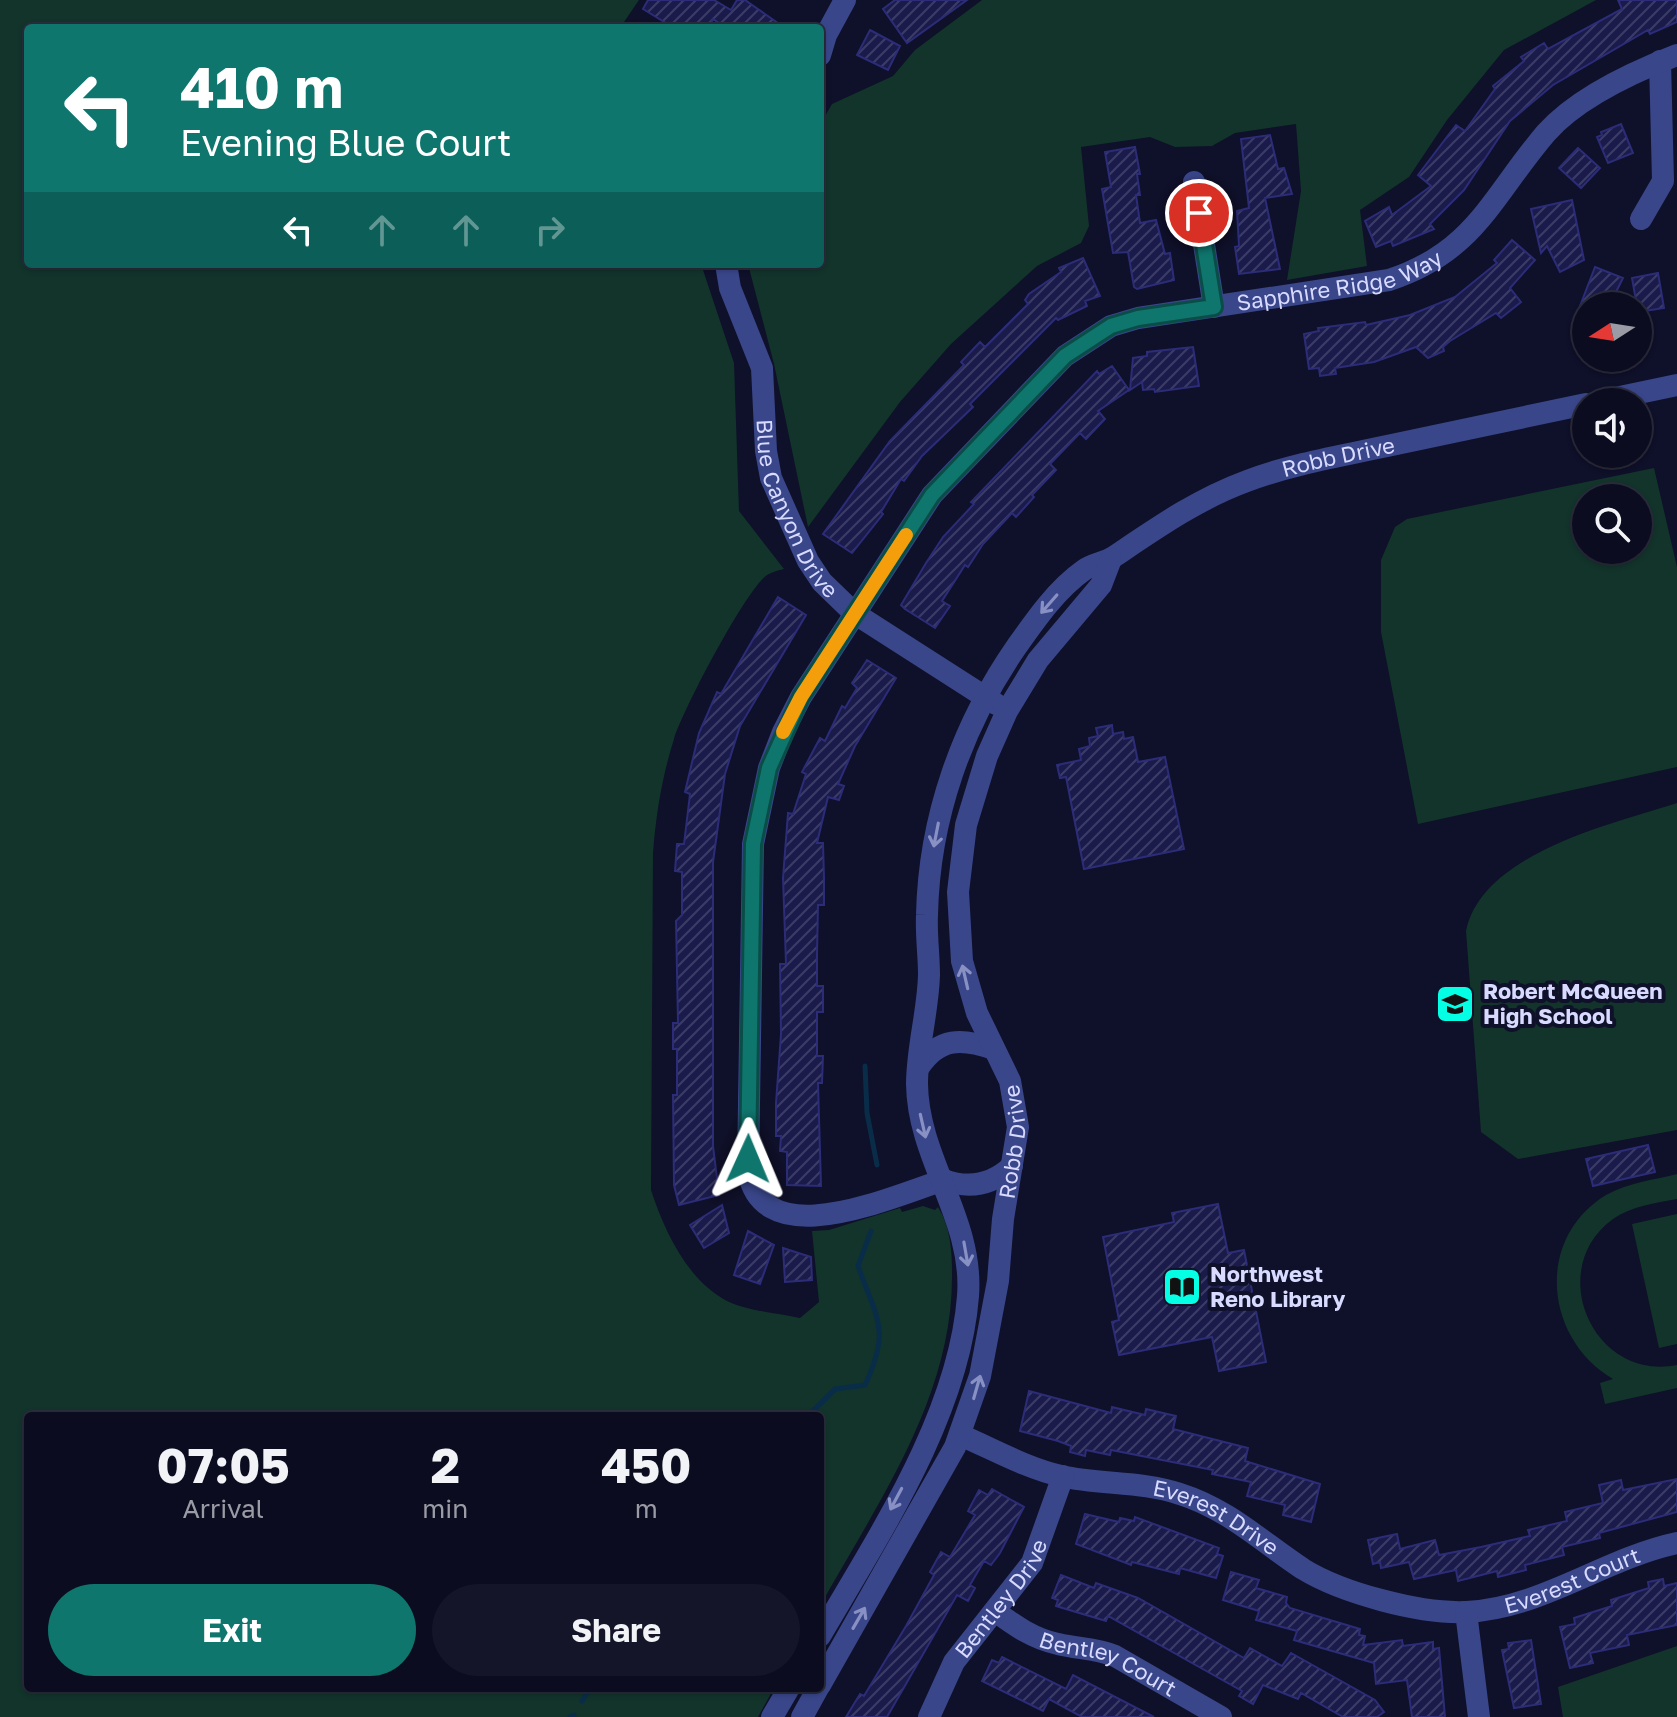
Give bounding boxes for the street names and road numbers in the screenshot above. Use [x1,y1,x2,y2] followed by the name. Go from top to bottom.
[1235,244,1447,316] street label: Sapphire Ridge Way
[751,418,844,603] street label: Blue Canyon Drive
[1278,431,1397,482] street label: Robb Drive
[993,1083,1031,1201] street label: Robb Drive
[1151,1474,1285,1561] street label: Everest Drive
[949,1536,1052,1663] street label: Bentley Drive
[1501,1541,1644,1619] street label: Everest Court
[1036,1625,1182,1702] street label: Bentley Court

